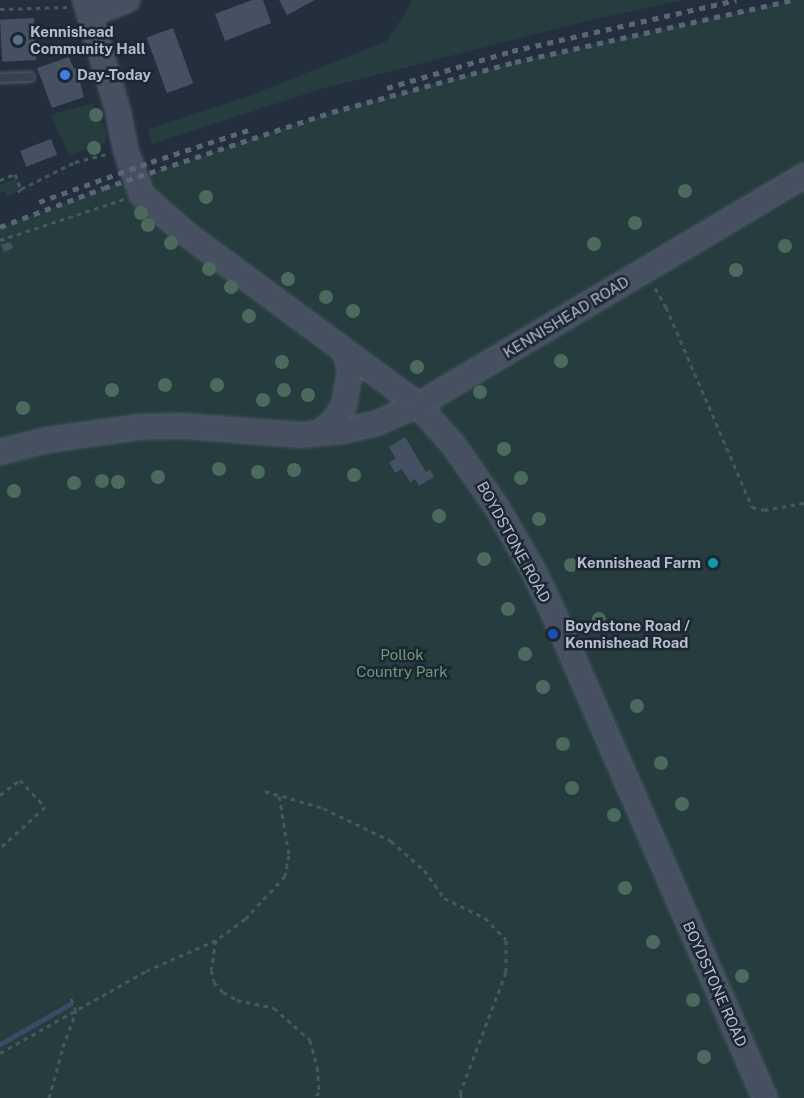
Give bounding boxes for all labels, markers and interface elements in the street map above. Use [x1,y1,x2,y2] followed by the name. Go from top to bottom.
[30,22,146,57] place label: Kennishead Community Hall
[11,33,25,47] marker: Kennishead Community Hall
[77,66,151,84] place label: Day-Today
[58,68,72,82] marker: Day-Today
[500,272,632,362] street label: KENNISHEAD ROAD
[473,478,555,606] street label: BOYDSTONE ROAD
[577,554,701,572] place label: Kennishead Farm
[706,556,720,570] marker: Kennishead Farm
[565,616,690,651] place label: Boydstone Road / Kennishead Road
[546,627,560,641] marker: Boydstone Road / Kennishead Road
[356,645,448,680] park label: Pollok Country Park
[679,918,751,1050] street label: BOYDSTONE ROAD

